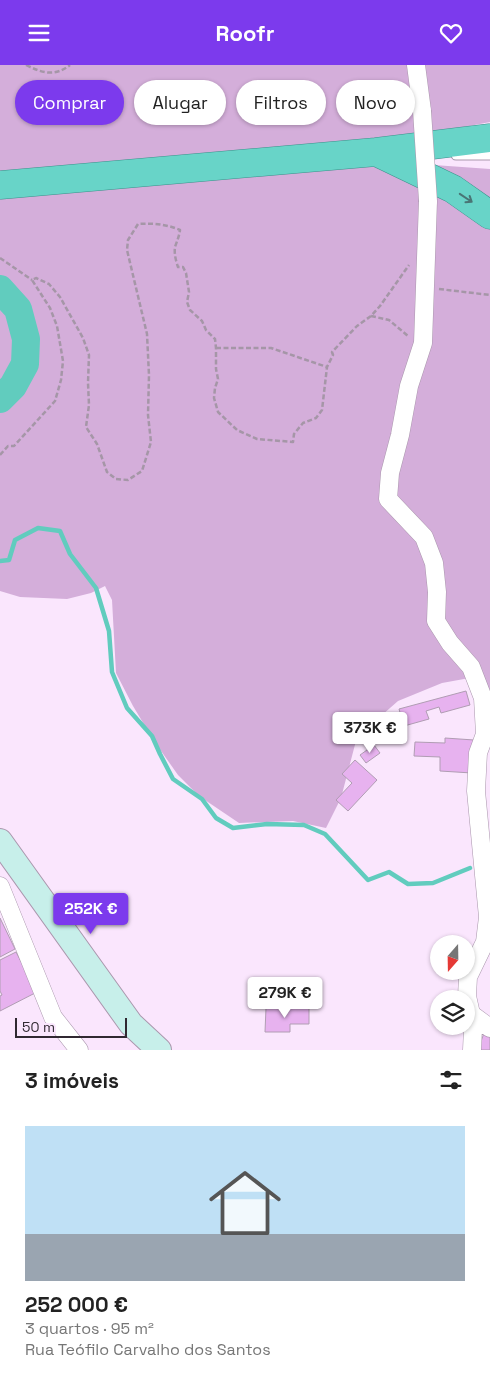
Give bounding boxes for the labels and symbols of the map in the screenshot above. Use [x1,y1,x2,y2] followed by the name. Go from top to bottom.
[459,193,473,203] one-way arrow
[329,711,411,754] pin: 373K €
[50,893,132,935] pin: 252K €
[430,935,475,980] north arrow
[244,977,326,1019] pin: 279K €
[15,1015,128,1038] scale bar

